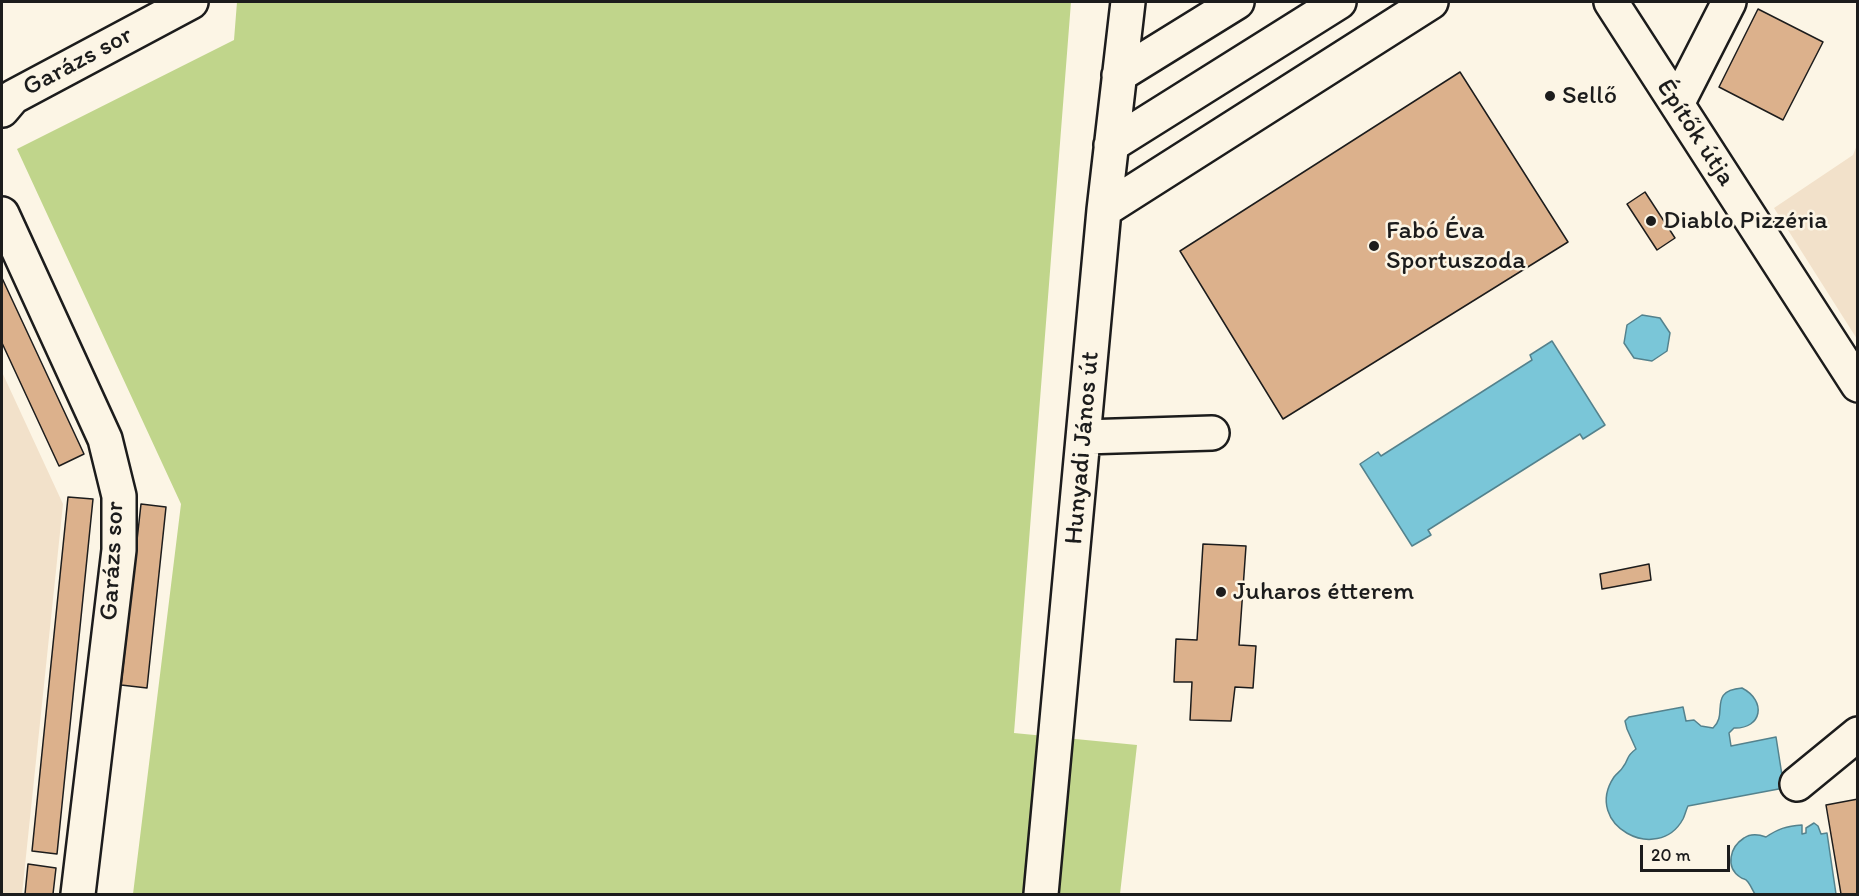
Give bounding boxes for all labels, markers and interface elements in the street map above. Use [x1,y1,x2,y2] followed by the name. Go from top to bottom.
[18,20,138,104] street label: Garázs sor
[1649,74,1741,192] street label: Építők útja
[1562,80,1617,112] place label: Sellő
[1543,89,1557,103] marker: Sellő
[1663,205,1828,237] place label: Diablo Pizzéria
[1644,214,1658,228] marker: Diablo Pizzéria
[1386,215,1526,276] place label: Fabó Éva Sportuszoda
[1367,239,1381,253] marker: Fabó Éva Sportuszoda
[1059,350,1107,546] street label: Hunyadi János út
[94,501,132,621] street label: Garázs sor
[1233,576,1414,608] place label: Juharos étterem
[1214,585,1228,599] marker: Juharos étterem
[1643,833,1733,871] scale bar
[1651,844,1691,866] text: 20 m

